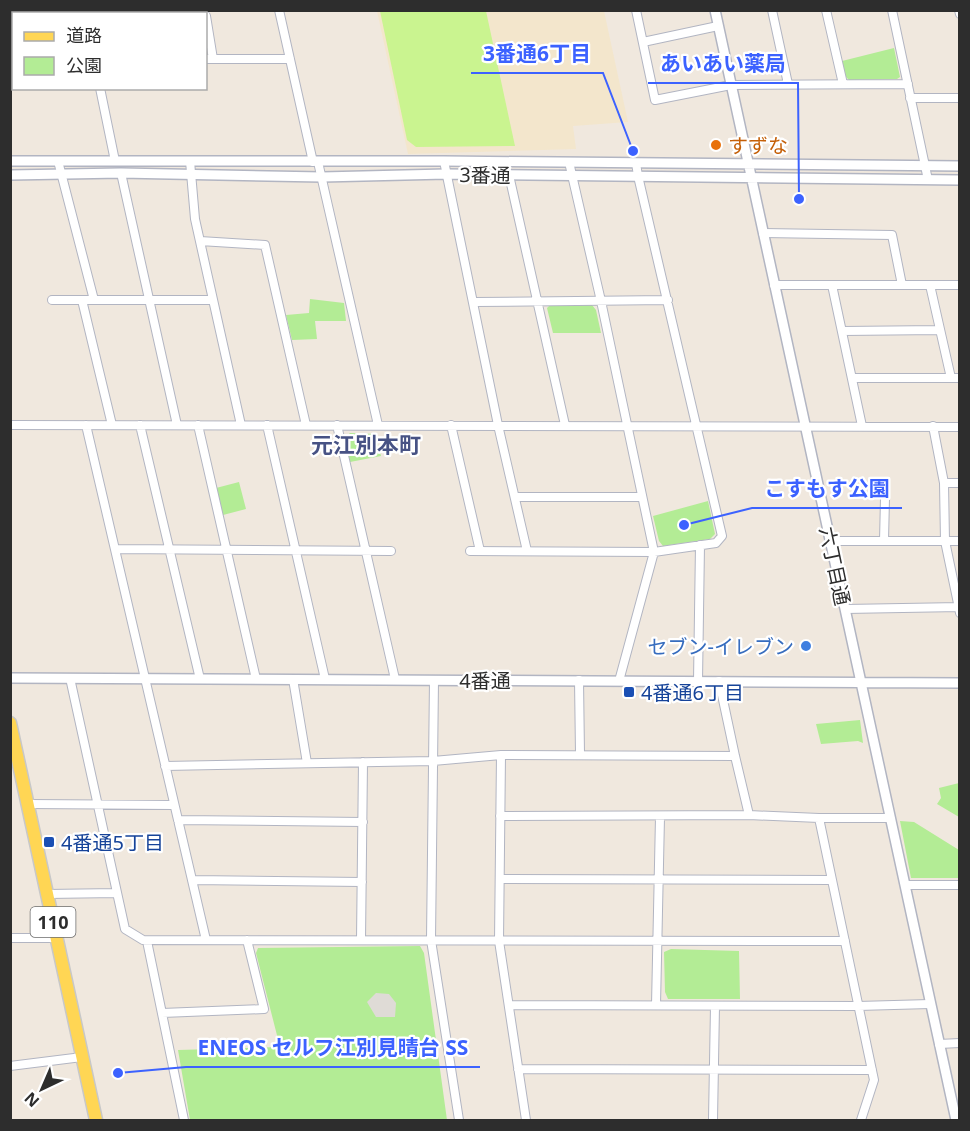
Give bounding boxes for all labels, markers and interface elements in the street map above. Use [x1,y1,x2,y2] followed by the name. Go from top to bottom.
[12,12,207,90] legend
[66,23,102,47] text: 道路
[471,34,603,73] callout: 3番通6丁目
[483,39,591,67] text: 3番通6丁目
[648,44,798,83] callout: あいあい薬局
[660,49,786,77] text: あいあい薬局
[66,53,102,77] text: 公園
[728,132,788,159] place label: すずな
[709,138,723,152] marker: すずな
[459,161,511,189] street label: 3番通
[311,429,421,459] district label: 元江別本町
[752,469,902,508] callout: こすもす公園
[764,474,890,502] text: こすもす公園
[813,524,857,608] street label: 六丁目通
[648,633,794,660] place label: セブン-イレブン
[799,639,813,653] marker: セブン-イレブン
[459,667,511,694] street label: 4番通
[641,679,744,706] place label: 4番通6丁目
[622,685,636,699] marker: 4番通6丁目
[61,829,164,856] place label: 4番通5丁目
[42,835,56,849] marker: 4番通5丁目
[31,907,76,937] road number: 110
[186,1028,480,1067] callout: ENEOS セルフ江別見晴台 SS
[198,1033,468,1061] text: ENEOS セルフ江別見晴台 SS
[12,1059,72,1119] north arrow
[19,1087,44,1112] text: N

